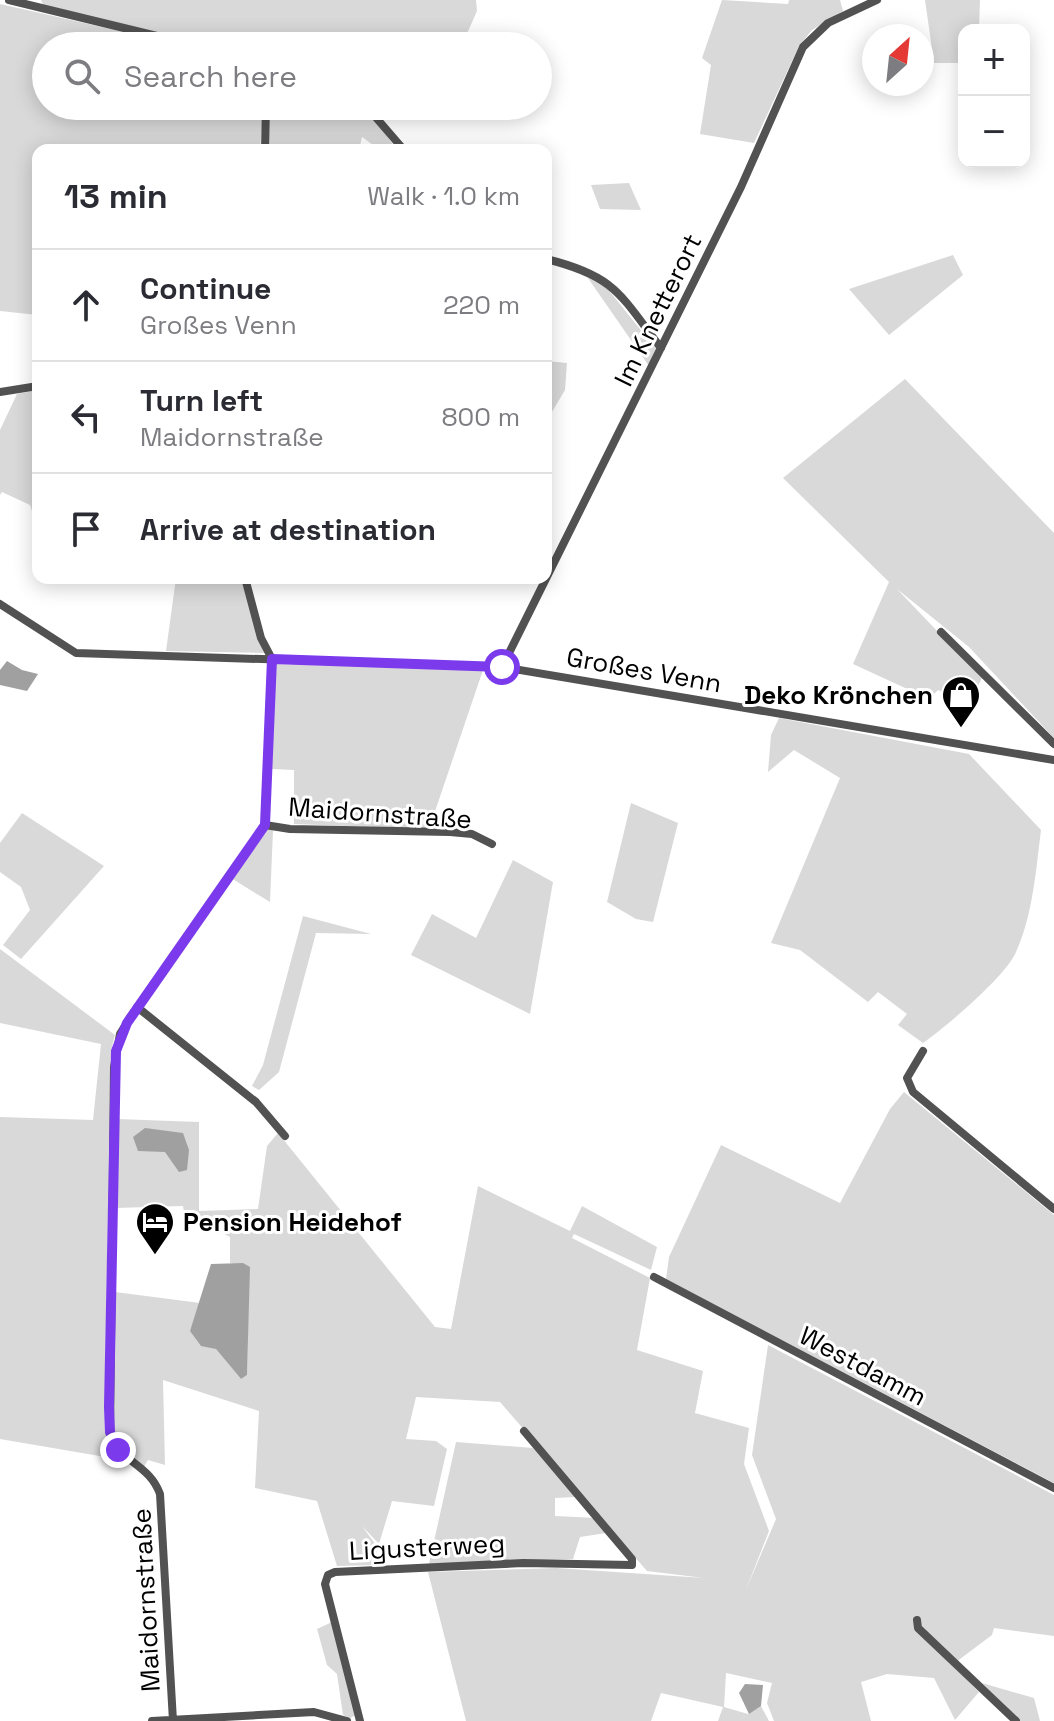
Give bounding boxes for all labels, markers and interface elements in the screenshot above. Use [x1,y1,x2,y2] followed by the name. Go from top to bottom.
[862,24,934,96] north arrow
[958,24,1030,168] map controls
[958,24,1030,96] button: +
[32,32,552,120] search box
[60,54,104,98] icon: search
[124,57,297,96] text: Search here
[958,96,1030,168] button: −
[64,175,168,218] text: 13 min
[367,179,520,213] text: Walk · 1.0 km
[606,228,710,392] street label: Im Knetterort
[140,269,271,308] text: Continue
[64,283,108,327] icon: ahead
[443,288,520,322] text: 220 m
[140,308,297,342] text: Großes Venn
[140,381,263,420] text: Turn left
[64,395,108,439] icon: left
[441,400,520,434] text: 800 m
[140,420,324,454] text: Maidornstraße
[64,507,108,551] icon: arrive
[140,510,436,549] text: Arrive at destination
[564,640,724,700] street label: Großes Venn
[484,649,520,685] route start
[940,674,982,729] shop icon: Deko Krönchen
[744,678,933,712] place label: Deko Krönchen
[287,790,473,836] street label: Maidornstraße
[134,1201,176,1256] hotel icon: Pension Heidehof
[183,1205,402,1239] place label: Pension Heidehof
[794,1318,932,1414] street label: Westdamm
[100,1432,136,1468] route end
[124,1507,168,1693] street label: Maidornstraße
[348,1526,506,1568] street label: Ligusterweg

